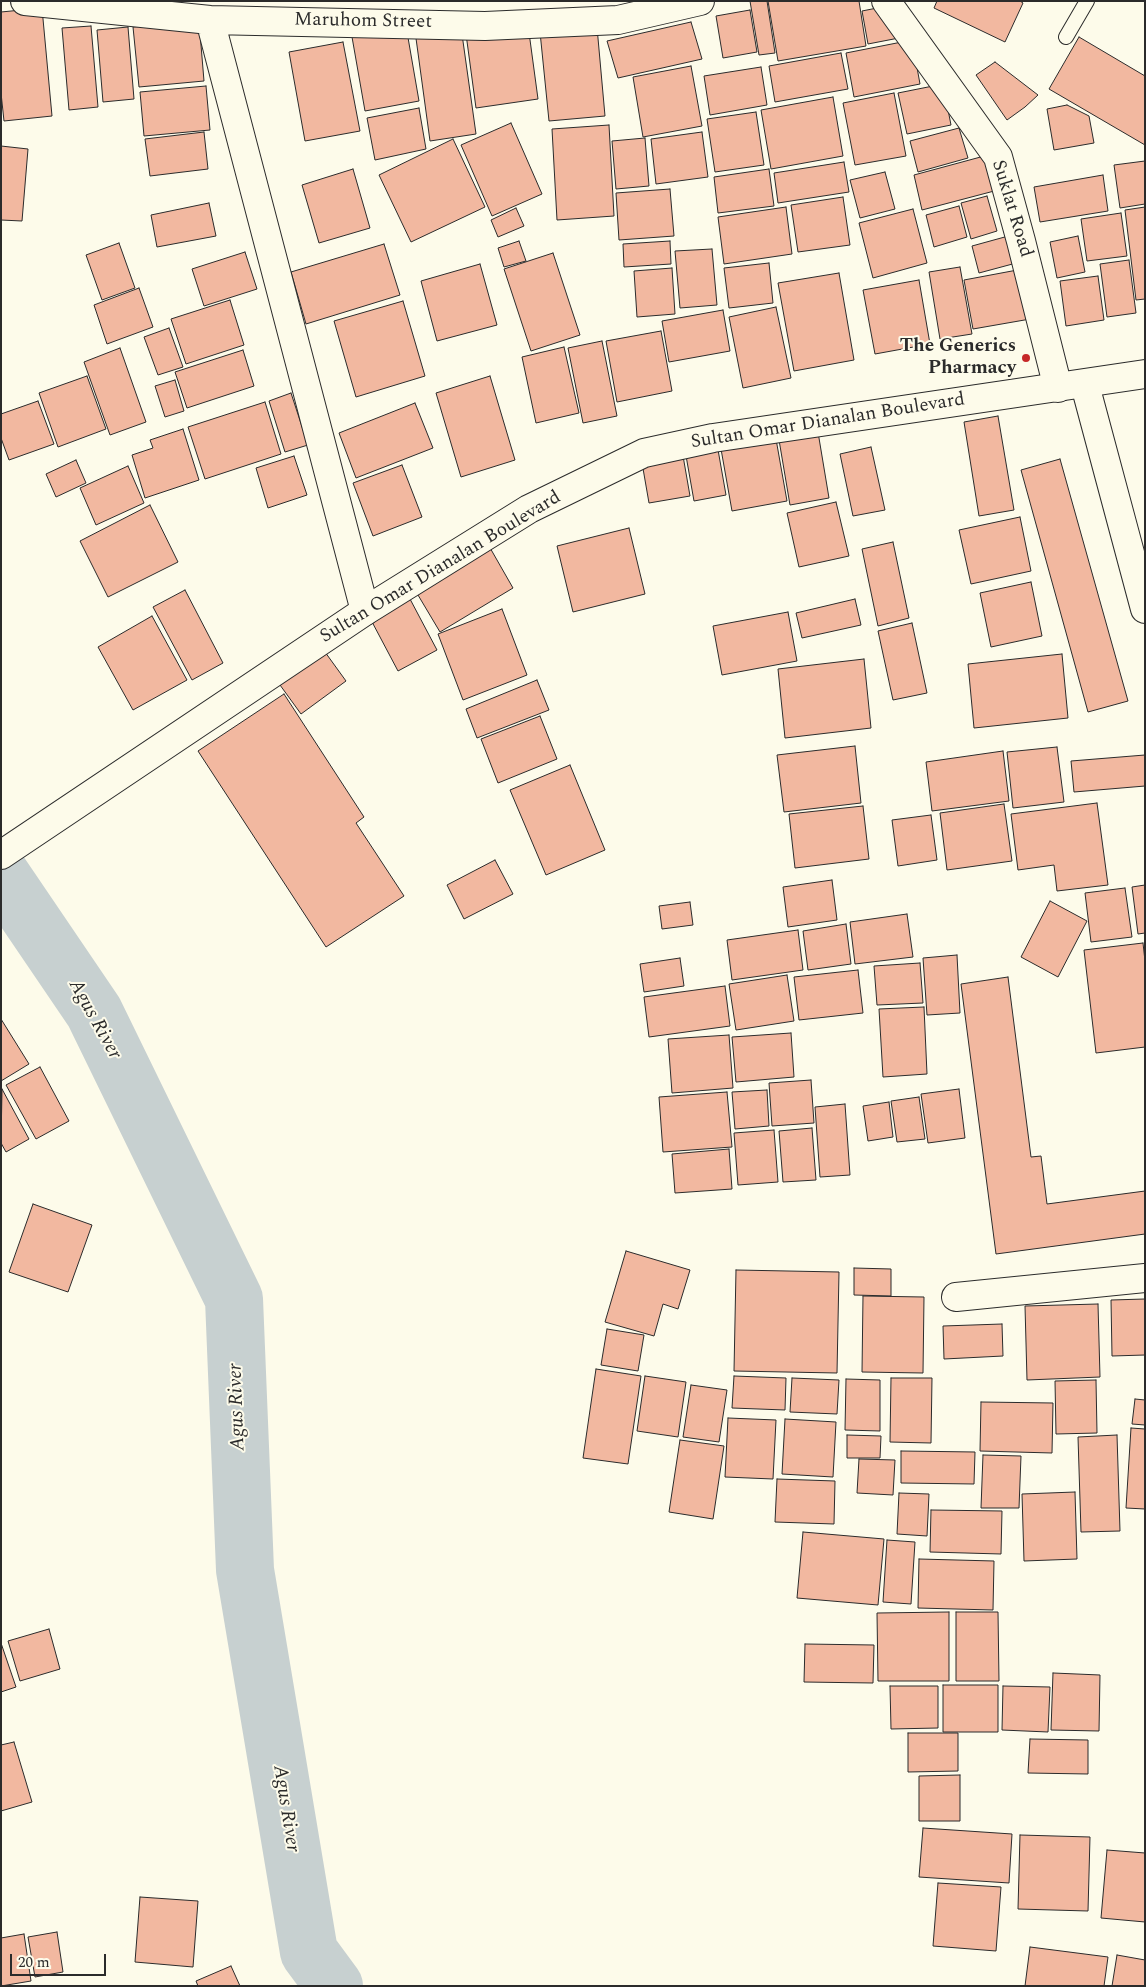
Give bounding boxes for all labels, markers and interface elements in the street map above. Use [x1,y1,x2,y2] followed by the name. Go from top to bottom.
[294,9,432,35] street label: Maruhom Street
[985,158,1037,260] street label: Suklat Road
[900,336,1016,380] place label: The Generics Pharmacy
[1020,352,1032,364] marker: The Generics Pharmacy
[689,389,967,455] street label: Sultan Omar Dianalan Boulevard
[316,487,566,649] street label: Sultan Omar Dianalan Boulevard
[62,976,126,1064] water label: Agus River
[224,1363,252,1451] water label: Agus River
[266,1764,304,1854] water label: Agus River
[12,1944,109,1976] scale bar
[18,1951,50,1974] text: 20 m

